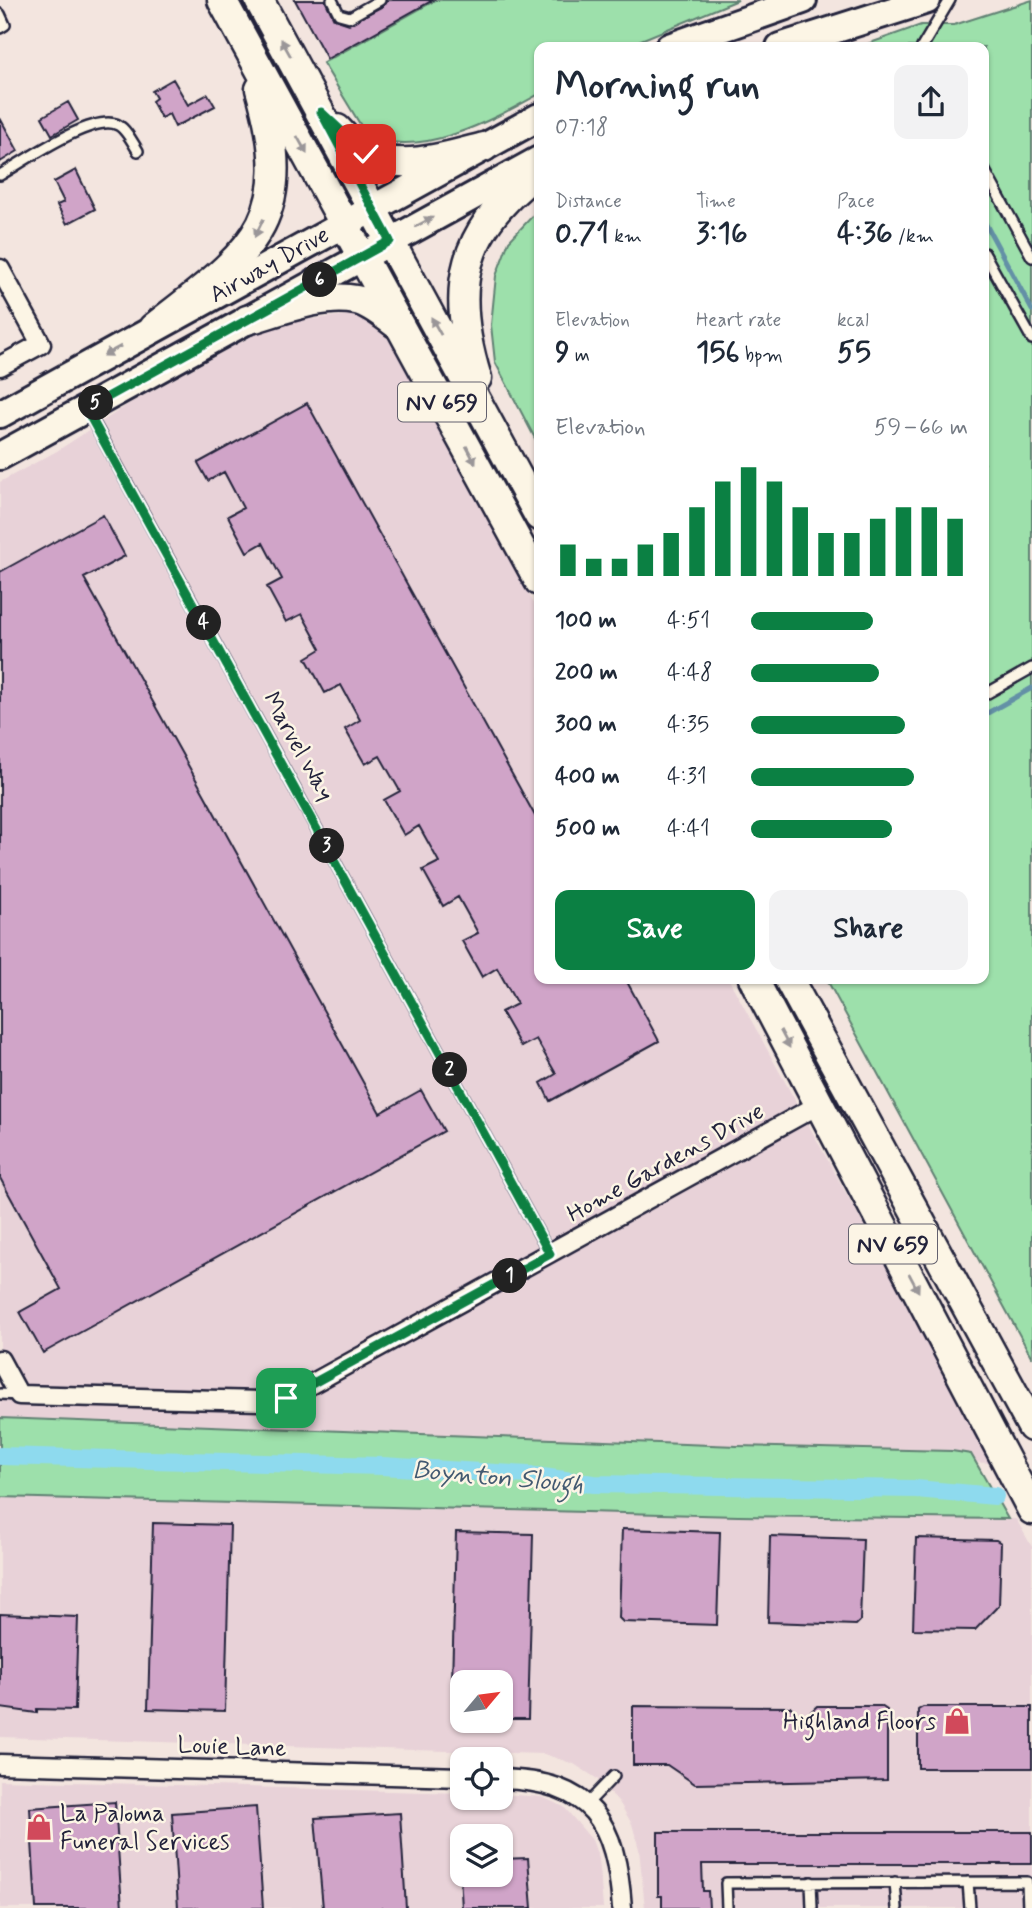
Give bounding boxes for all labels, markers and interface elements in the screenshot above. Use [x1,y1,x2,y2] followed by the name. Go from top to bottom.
[280,38,292,57] one-way arrow
[555,62,760,111] text: Morning run
[894,65,968,139] button: share
[555,113,608,143] text: 07:18
[336,124,396,184] pin
[347,135,385,173] icon: check
[296,136,308,155] one-way arrow
[555,189,622,214] text: Distance
[696,189,736,214] text: Time
[837,189,875,214] text: Pace
[555,214,609,253] text: 0.71
[696,214,748,253] text: 3:16
[837,214,893,253] text: 4:36
[415,216,434,228] one-way arrow
[253,218,265,238] one-way arrow
[204,220,335,311] street label: Airway Drive
[609,224,642,249] text: km
[893,224,934,249] text: /km
[302,262,338,298] pin: 6
[315,267,324,292] text: 6
[555,308,630,333] text: Elevation
[696,308,781,333] text: Heart rate
[837,308,869,333] text: kcal
[431,316,443,336] one-way arrow
[555,333,570,372] text: 9
[696,333,740,372] text: 156
[837,333,871,372] text: 55
[570,343,590,368] text: m
[740,343,783,368] text: bpm
[102,345,121,357] one-way arrow
[398,382,486,422] road number: NV 659
[78,386,114,420] pin: 5
[90,390,101,415] text: 5
[555,413,646,443] text: Elevation
[874,413,968,443] text: 59–66 m
[465,445,477,465] one-way arrow
[186,606,222,640] pin: 4
[555,606,617,636] text: 100 m
[667,606,710,636] text: 4:51
[198,610,209,635] text: 4
[555,658,618,688] text: 200 m
[667,658,713,688] text: 4:48
[255,687,340,807] street label: Marvel Way
[555,710,617,740] text: 300 m
[667,710,709,740] text: 4:35
[555,762,620,792] text: 400 m
[667,762,707,792] text: 4:31
[555,814,620,844] text: 500 m
[667,814,710,844] text: 4:41
[310,828,344,864] pin: 3
[322,833,331,858] text: 3
[555,890,755,970] button: Save
[769,890,968,970] button: Share
[779,1029,791,1048] one-way arrow
[433,1052,468,1088] pin: 2
[445,1057,454,1082] text: 2
[562,1096,770,1230] street label: Home Gardens Drive
[849,1224,937,1264] road number: NV 659
[492,1258,528,1294] pin: 1
[505,1263,514,1288] text: 1
[908,1273,919,1293] one-way arrow
[256,1368,316,1428] pin
[267,1379,305,1417] icon: arrive
[411,1454,585,1505] water label: Boynton Slough
[450,1670,513,1732] north arrow
[450,1670,513,1887] map controls
[942,1706,972,1736] shop icon: Highland Floors
[783,1707,936,1741] place label: Highland Floors
[177,1730,287,1765] street label: Louie Lane
[450,1747,513,1810] button: locate
[60,1799,229,1858] place label: La Paloma Funeral Services
[24,1812,54,1842] shop icon: La Paloma Funeral Services
[450,1824,513,1887] button: layers

